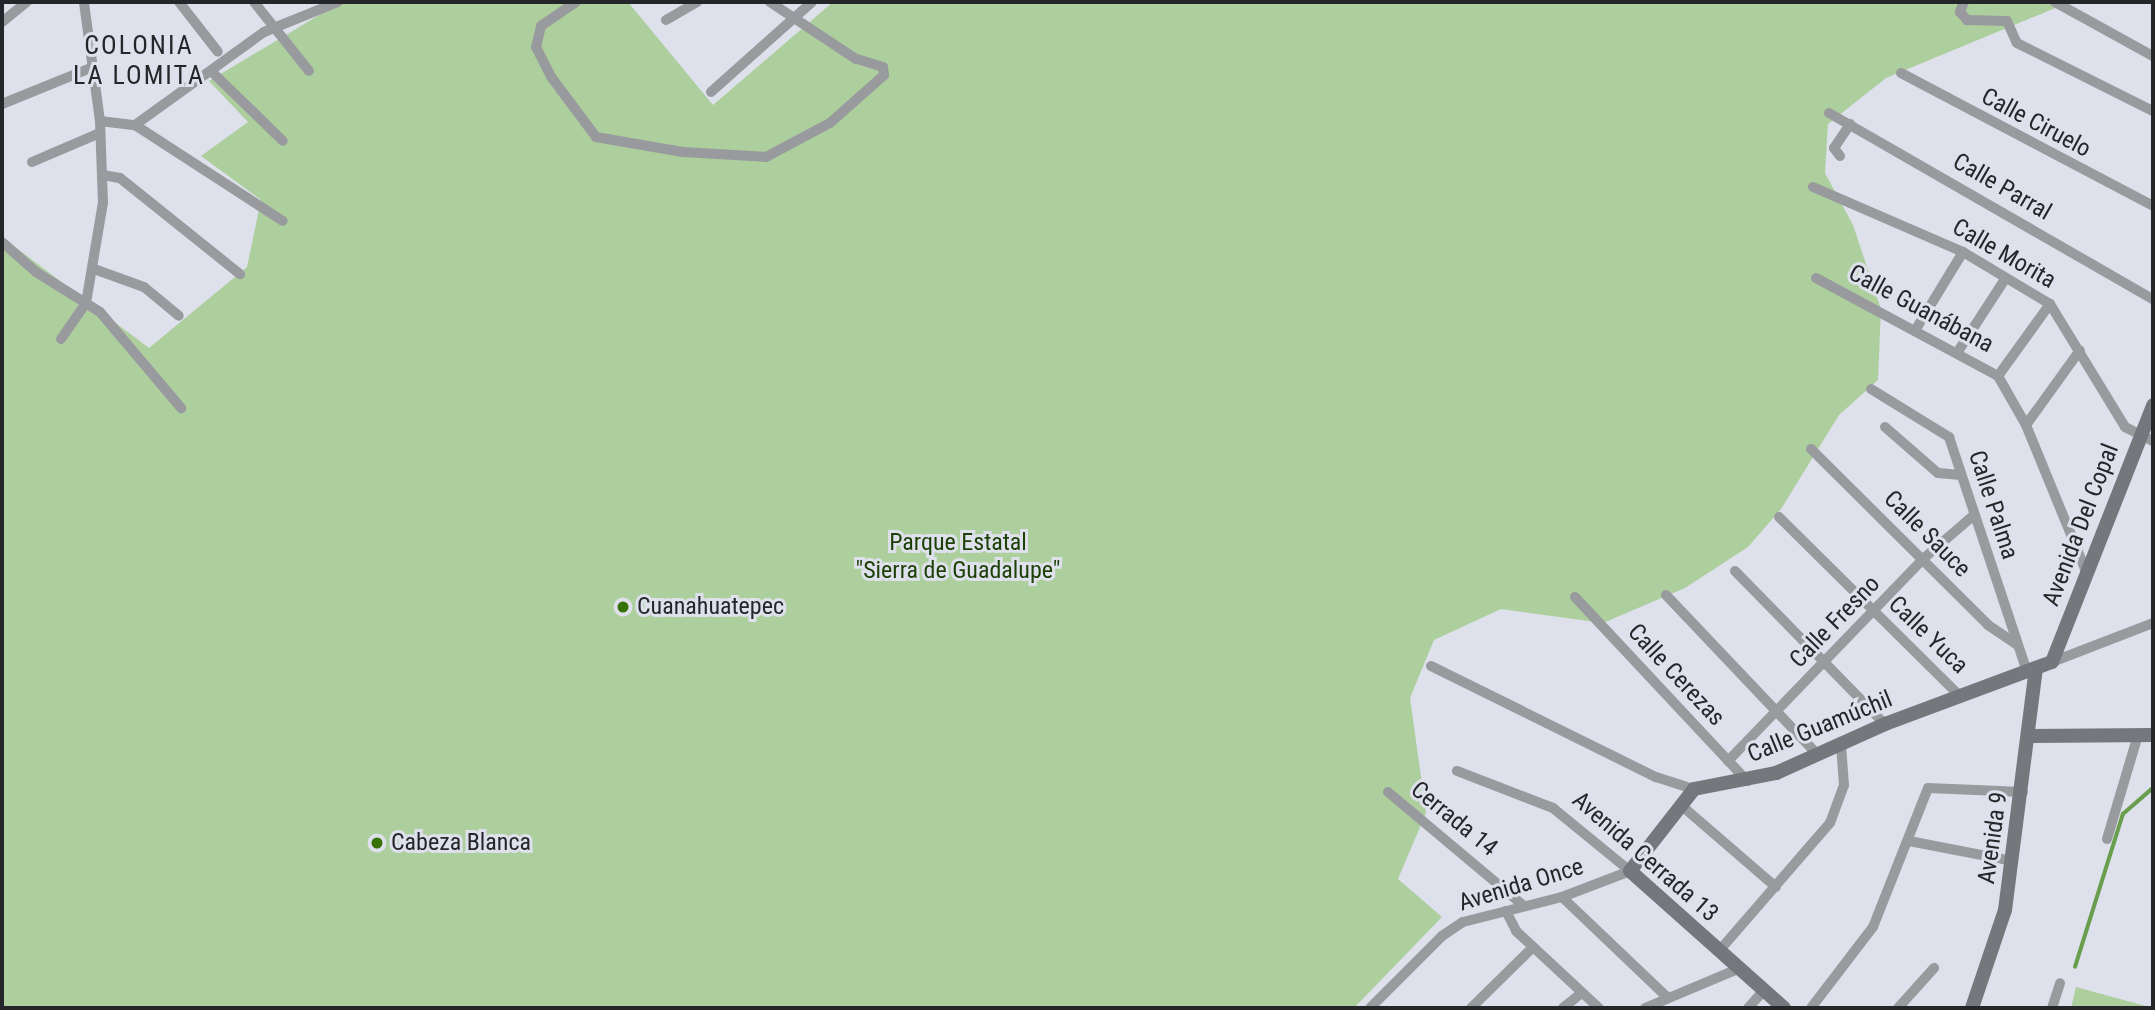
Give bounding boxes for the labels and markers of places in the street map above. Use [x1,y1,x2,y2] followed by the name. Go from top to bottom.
[637,593,784,621] place label: Cuanahuatepec
[615,599,631,615] marker: Cuanahuatepec
[391,829,531,857] place label: Cabeza Blanca
[369,835,385,851] marker: Cabeza Blanca

